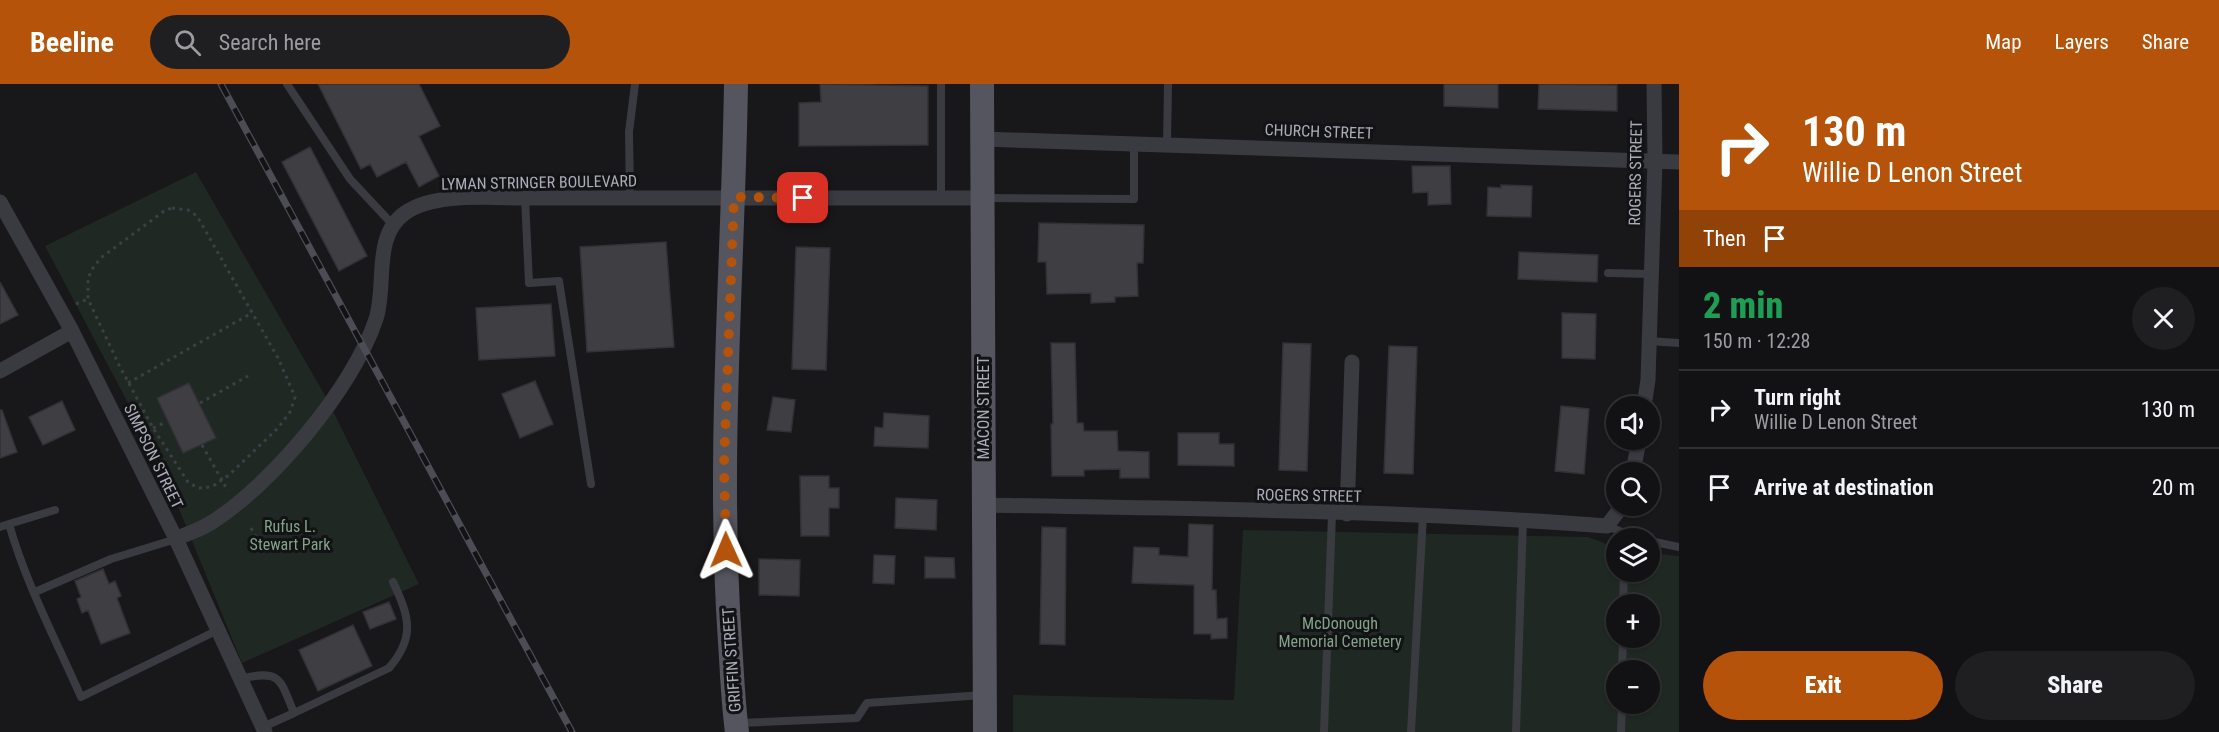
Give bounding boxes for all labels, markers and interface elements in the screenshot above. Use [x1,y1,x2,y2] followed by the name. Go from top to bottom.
[150,15,570,69] search box
[30,26,114,59] text: Beeline
[171,26,204,59] icon: search
[219,30,321,55] text: Search here
[1985,30,2022,54] text: Map
[2055,30,2109,54] text: Layers
[2142,30,2189,54] text: Share
[1802,107,1907,156] text: 130 m
[1703,108,1781,186] icon: right
[1264,120,1374,143] street label: CHURCH STREET
[1625,120,1646,226] street label: ROGERS STREET
[1802,157,2022,189] text: Willie D Lenon Street
[441,171,637,194] street label: LYMAN STRINGER BOULEVARD
[777,172,828,223] pin
[786,181,819,214] icon: arrive
[1758,222,1791,255] icon: arrive
[1703,226,1746,251] text: Then
[1703,285,1783,327] text: 2 min
[2132,287,2195,350] button: close
[1703,329,1810,353] text: 150 m · 12:28
[974,356,993,460] street label: MACON STREET
[1754,385,1841,410] text: Turn right
[1703,393,1736,426] icon: right
[1606,396,1660,714] map controls
[1606,396,1660,450] button: sound
[2141,397,2195,422] text: 130 m
[120,401,187,512] street label: SIMPSON STREET
[1754,410,1917,434] text: Willie D Lenon Street
[1606,462,1660,516] button: search
[1703,471,1736,504] icon: arrive
[1754,475,1934,500] text: Arrive at destination
[2152,475,2195,500] text: 20 m
[1256,485,1362,506] street label: ROGERS STREET
[250,517,331,554] park label: Rufus L. Stewart Park
[694,518,758,582] position arrow
[1606,528,1660,582] button: layers
[1606,594,1660,648] button: +
[718,607,745,713] street label: GRIFFIN STREET
[1278,614,1402,651] park label: McDonough Memorial Cemetery
[1703,651,1943,720] button: Exit
[1955,651,2195,720] button: Share
[1606,660,1660,714] button: −

